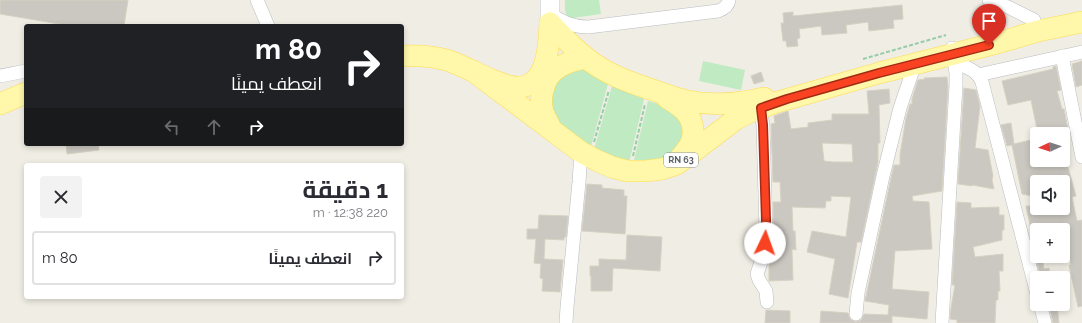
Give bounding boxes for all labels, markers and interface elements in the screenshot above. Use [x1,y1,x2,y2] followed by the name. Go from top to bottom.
[972,4,1006,45] pin
[978,10,1000,32] icon: arrive
[255,33,322,66] text: 80 m
[336,40,388,92] icon: right
[231,73,322,94] text: انعطف يمينًا
[161,116,183,138] icon: left
[203,116,225,138] icon: ahead
[245,116,267,138] icon: right
[1030,127,1070,167] north arrow
[1030,127,1070,311] map controls
[664,153,698,167] road number: RN 63
[303,175,388,204] text: 1 دقيقة
[1030,175,1070,215] button: sound
[40,176,82,218] button: close
[313,205,388,220] text: 220 m · 12:38
[744,222,786,264] position arrow
[1030,223,1070,263] button: +
[364,247,386,269] icon: right
[42,249,78,267] text: 80 m
[268,250,352,268] text: انعطف يمينًا
[1030,271,1070,311] button: −

